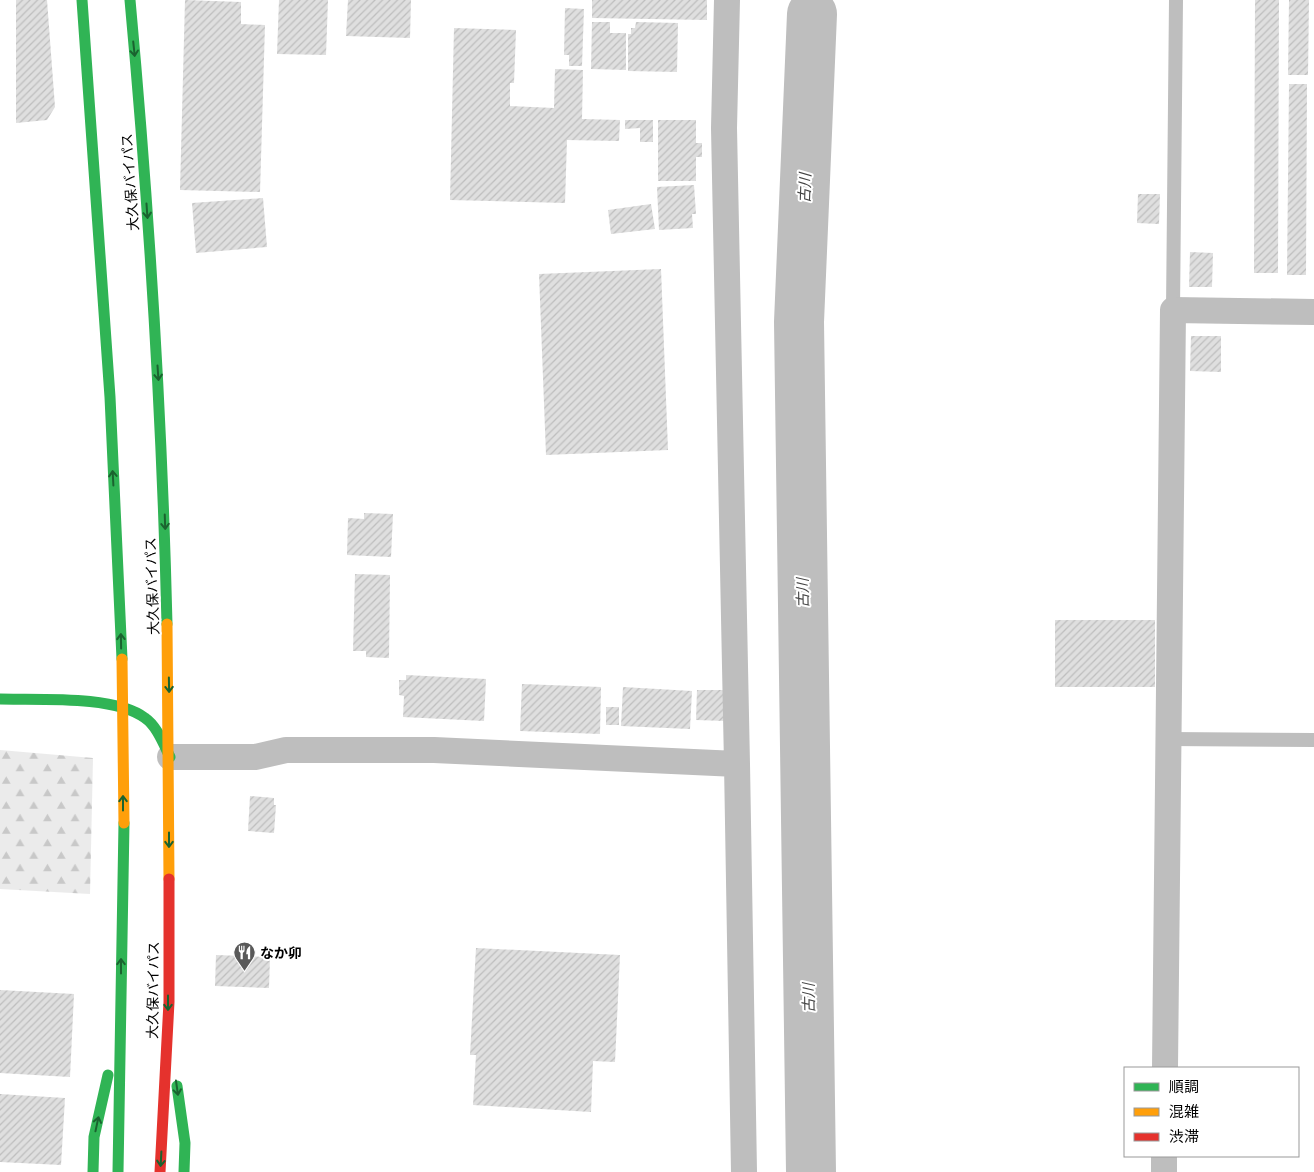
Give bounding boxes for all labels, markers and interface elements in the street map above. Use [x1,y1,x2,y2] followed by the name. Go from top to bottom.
[130,40,139,56] one-way arrow
[119,133,141,231] street label: 大久保バイパス
[795,171,814,203] water label: 古川
[142,202,151,218] one-way arrow
[154,364,163,380] one-way arrow
[109,471,118,487] one-way arrow
[160,514,169,530] one-way arrow
[142,537,162,635] street label: 大久保バイパス
[794,576,811,608] water label: 古川
[116,633,126,649] one-way arrow
[164,676,174,692] one-way arrow
[118,795,128,812] one-way arrow
[165,832,174,848] one-way arrow
[144,941,162,1039] street label: 大久保バイパス
[232,941,256,972] restaurant icon: なか卯
[260,945,302,961] place label: なか卯
[117,958,126,974] one-way arrow
[800,981,817,1013] water label: 古川
[164,995,173,1011] one-way arrow
[1124,1067,1299,1157] legend
[1169,1078,1199,1095] text: 順調
[172,1080,182,1096] one-way arrow
[1169,1103,1199,1120] text: 混雑
[93,1116,102,1132] one-way arrow
[1169,1128,1199,1145] text: 渋滞
[156,1150,165,1166] one-way arrow

